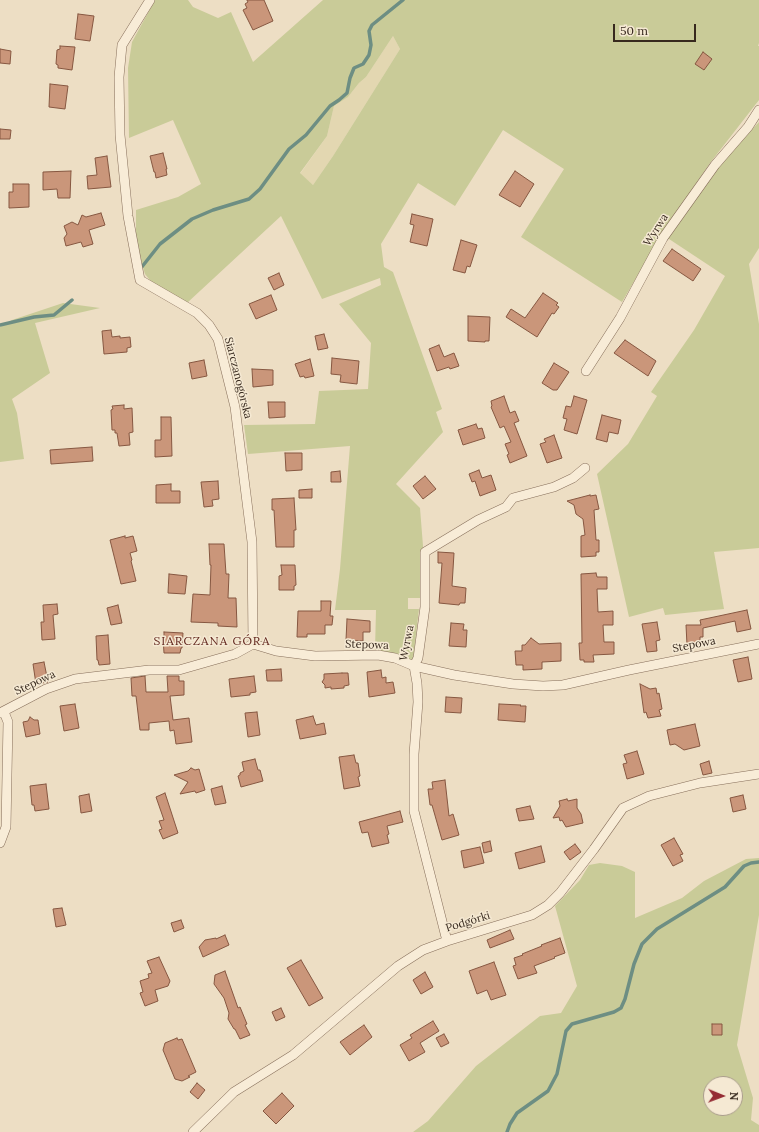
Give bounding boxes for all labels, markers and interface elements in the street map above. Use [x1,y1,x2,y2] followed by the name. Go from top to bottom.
[615,16,698,42] scale bar
[620,23,648,38] text: 50 m
[641,211,671,249] street label: Wyrwa
[221,336,255,420] street label: Siarczanogórska
[397,624,417,662] street label: Wyrwa
[671,634,717,656] street label: Stepowa
[154,635,270,649] district label: SIARCZANA GÓRA
[345,638,389,652] street label: Stepowa
[12,668,58,698] street label: Stepowa
[444,909,492,935] street label: Podgórki
[703,1076,743,1116] north arrow
[727,1092,741,1101] text: N

